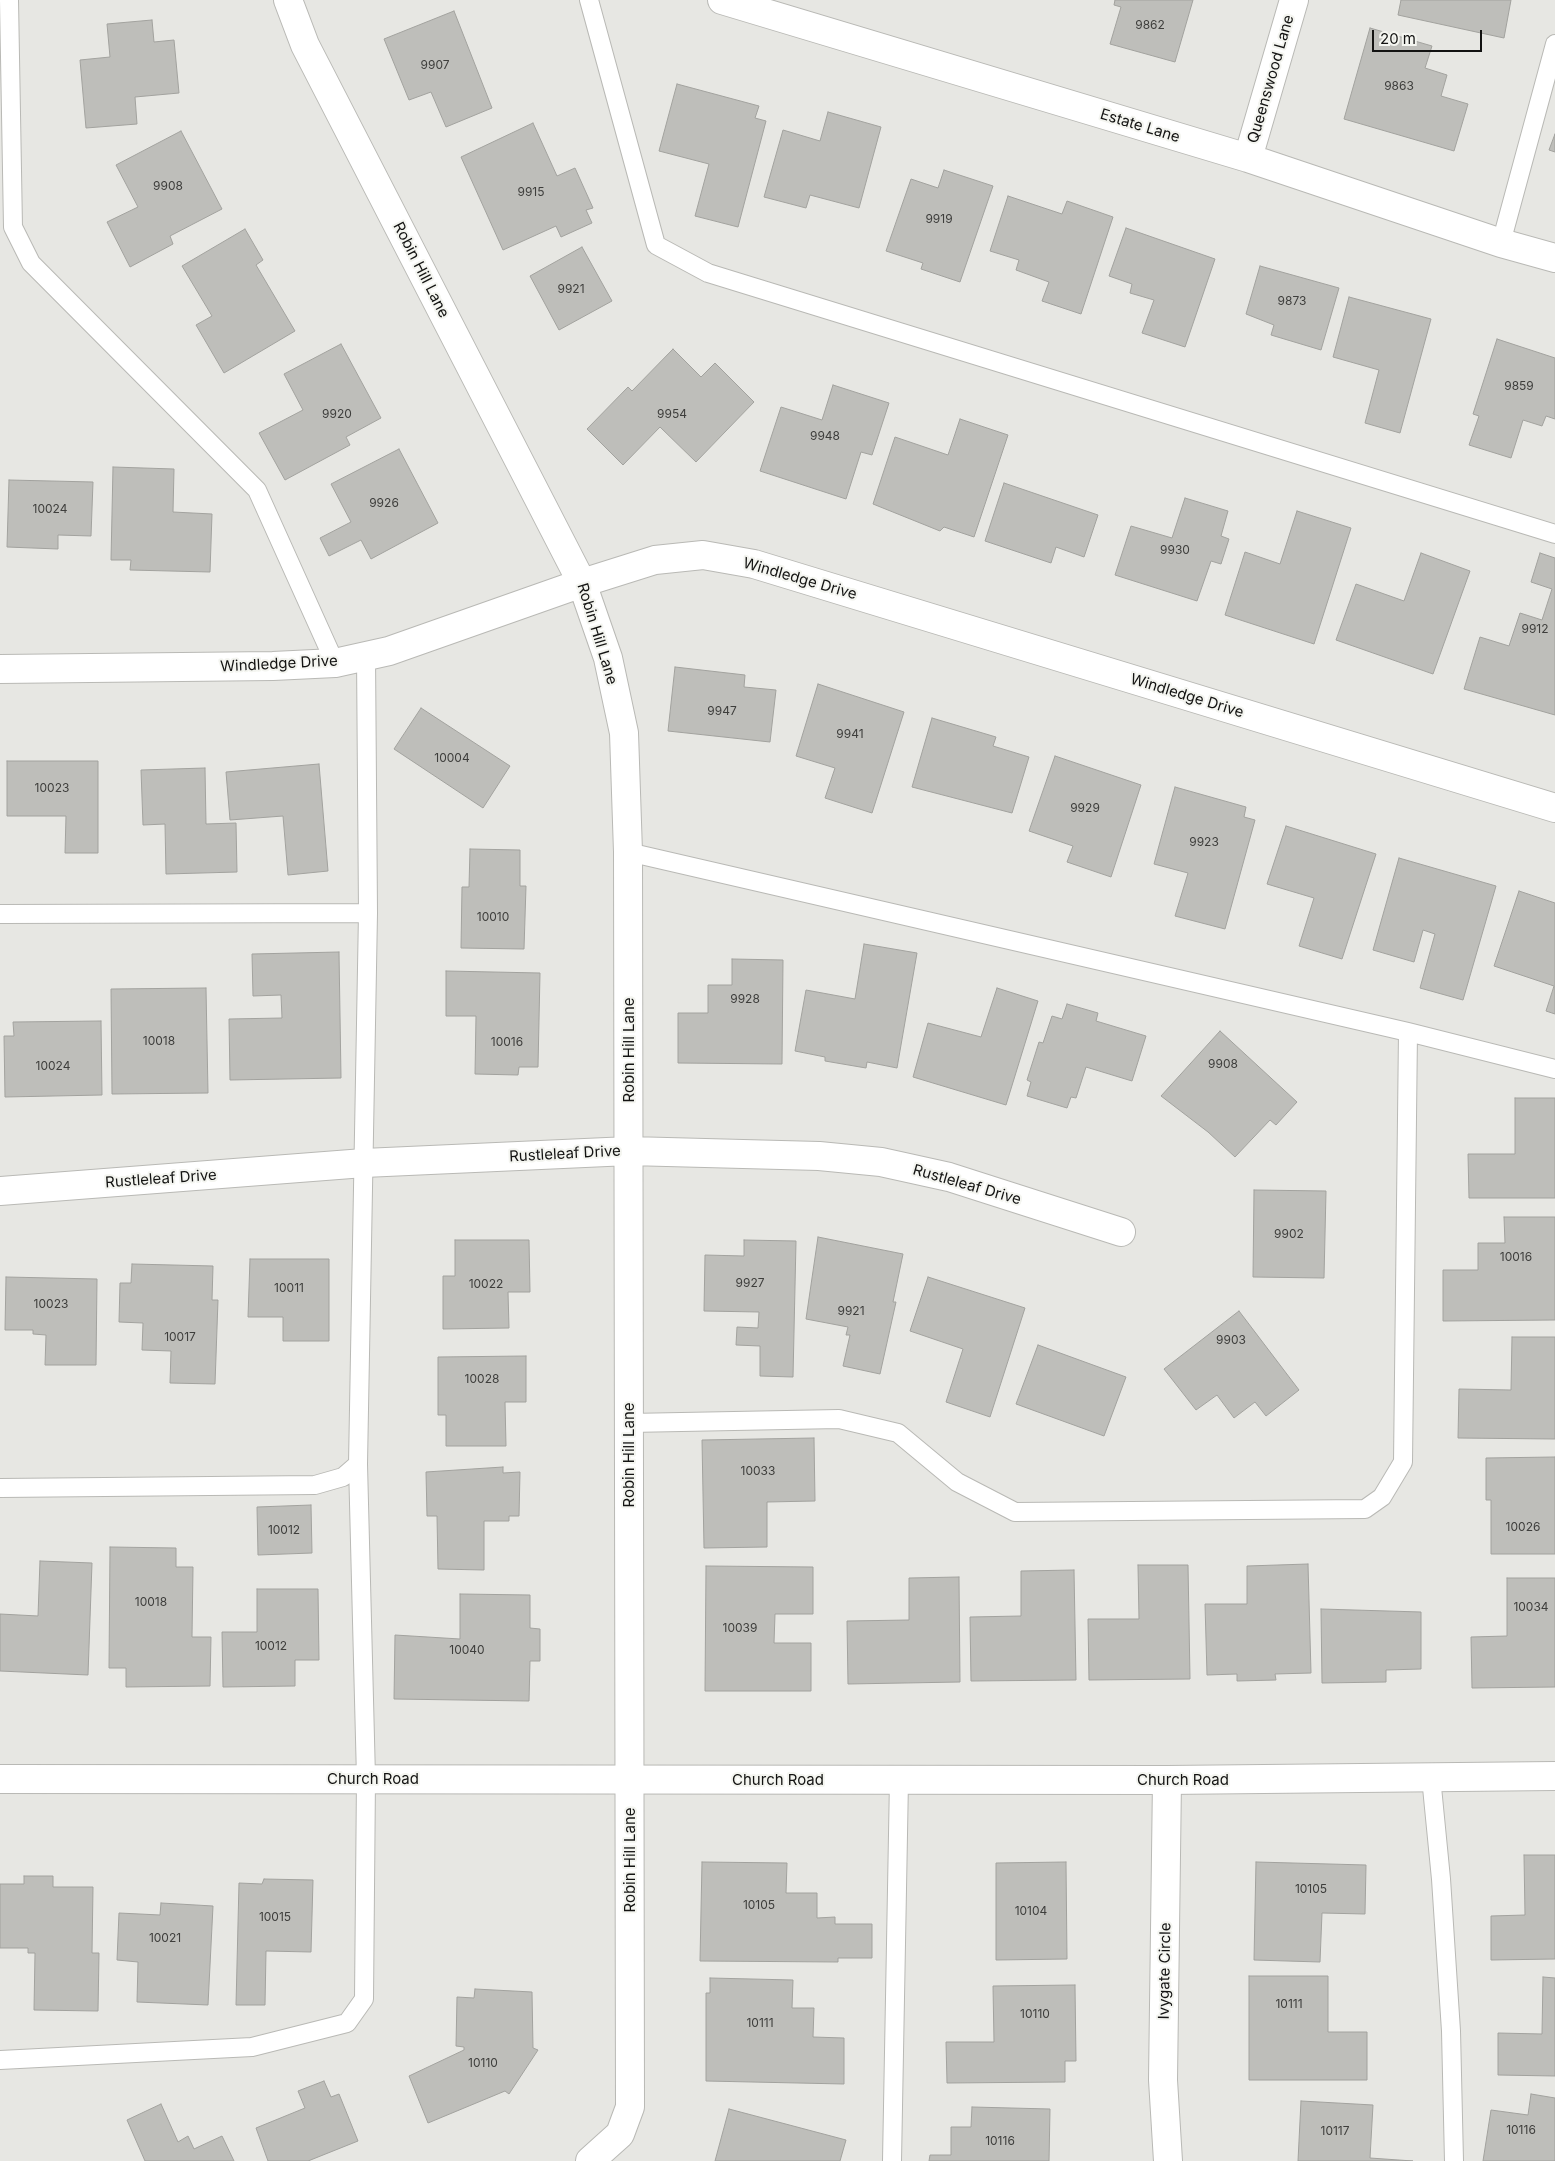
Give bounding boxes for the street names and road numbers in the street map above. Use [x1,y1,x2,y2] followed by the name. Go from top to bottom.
[1244,13,1298,145] street label: Queenswood Lane
[1098,105,1182,147] street label: Estate Lane
[389,219,453,321] street label: Robin Hill Lane
[741,554,859,604] street label: Windledge Drive
[573,581,621,687] street label: Robin Hill Lane
[220,652,338,676] street label: Windledge Drive
[1128,670,1246,722] street label: Windledge Drive
[620,997,638,1103] street label: Robin Hill Lane
[509,1142,621,1166] street label: Rustleleaf Drive
[911,1161,1023,1209] street label: Rustleleaf Drive
[105,1166,217,1192] street label: Rustleleaf Drive
[620,1402,638,1508] street label: Robin Hill Lane
[327,1770,419,1788] street label: Church Road
[732,1771,824,1789] street label: Church Road
[1137,1771,1229,1789] street label: Church Road
[621,1807,639,1913] street label: Robin Hill Lane
[1155,1922,1175,2020] street label: Ivygate Circle

